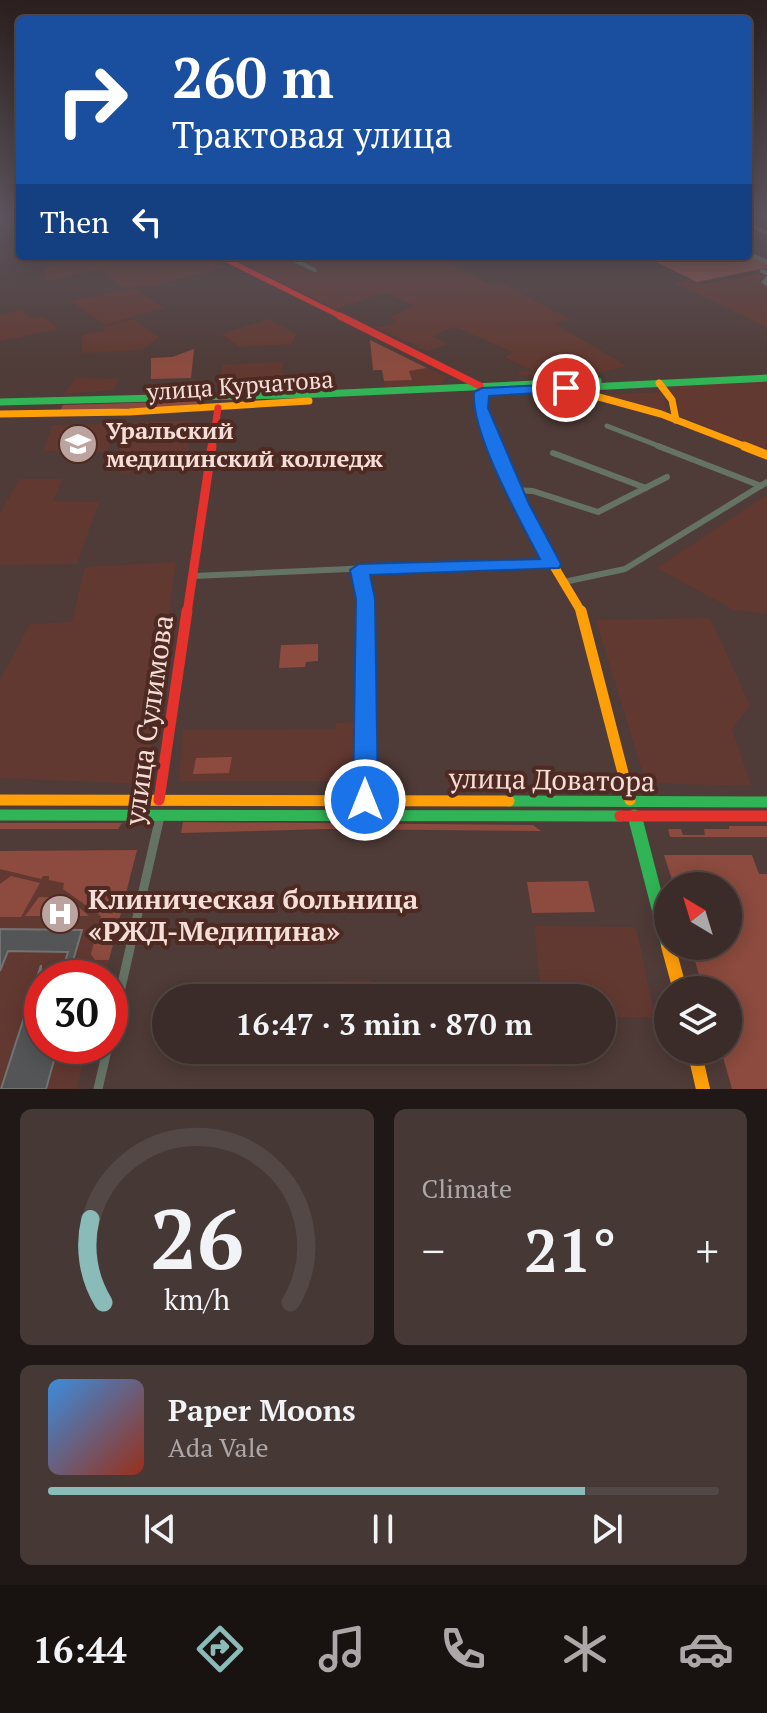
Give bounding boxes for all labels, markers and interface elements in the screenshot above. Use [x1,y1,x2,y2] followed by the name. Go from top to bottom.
[172,40,334,114] text: 260 m
[40,48,144,152] icon: right
[172,111,453,158] text: Трактовая улица
[125,200,169,244] icon: left
[40,202,109,242] text: Then
[532,354,600,422] pin
[145,363,334,408] street label: улица Курчатова
[544,366,588,410] icon: arrive
[106,414,383,474] place label: Уральский медицинский колледж
[57,423,99,465] school or university icon: Уральский медицинский колледж
[115,612,181,829] street label: улица Сулимова
[323,758,407,842] position arrow
[447,759,656,799] street label: улица Доватора
[654,872,742,960] north arrow
[654,872,742,1064] map controls
[88,880,419,949] place label: Клиническая больница «РЖД-Медицина»
[39,893,81,935] hospital icon: Клиническая больница «РЖД-Медицина»
[24,960,128,1064] speed limit sign: 30
[654,976,742,1064] button: layers
[236,1004,532,1044] text: 16:47 · 3 min · 870 m
[422,1171,512,1205] text: Climate
[150,1183,244,1293] text: 26
[524,1210,617,1289] text: 21°
[422,1221,445,1280] text: −
[696,1221,719,1280] text: +
[164,1280,230,1318] text: km/h
[168,1390,356,1430] text: Paper Moons
[168,1430,269,1464] text: Ada Vale
[138,1507,182,1551] icon: previous
[361,1507,405,1551] icon: pause
[585,1507,629,1551] icon: next
[192,1621,248,1677] icon: directions
[314,1621,370,1677] icon: music
[435,1621,491,1677] icon: phone
[557,1621,613,1677] icon: climate
[678,1621,734,1677] icon: car
[33,1626,126,1673] text: 16:44

